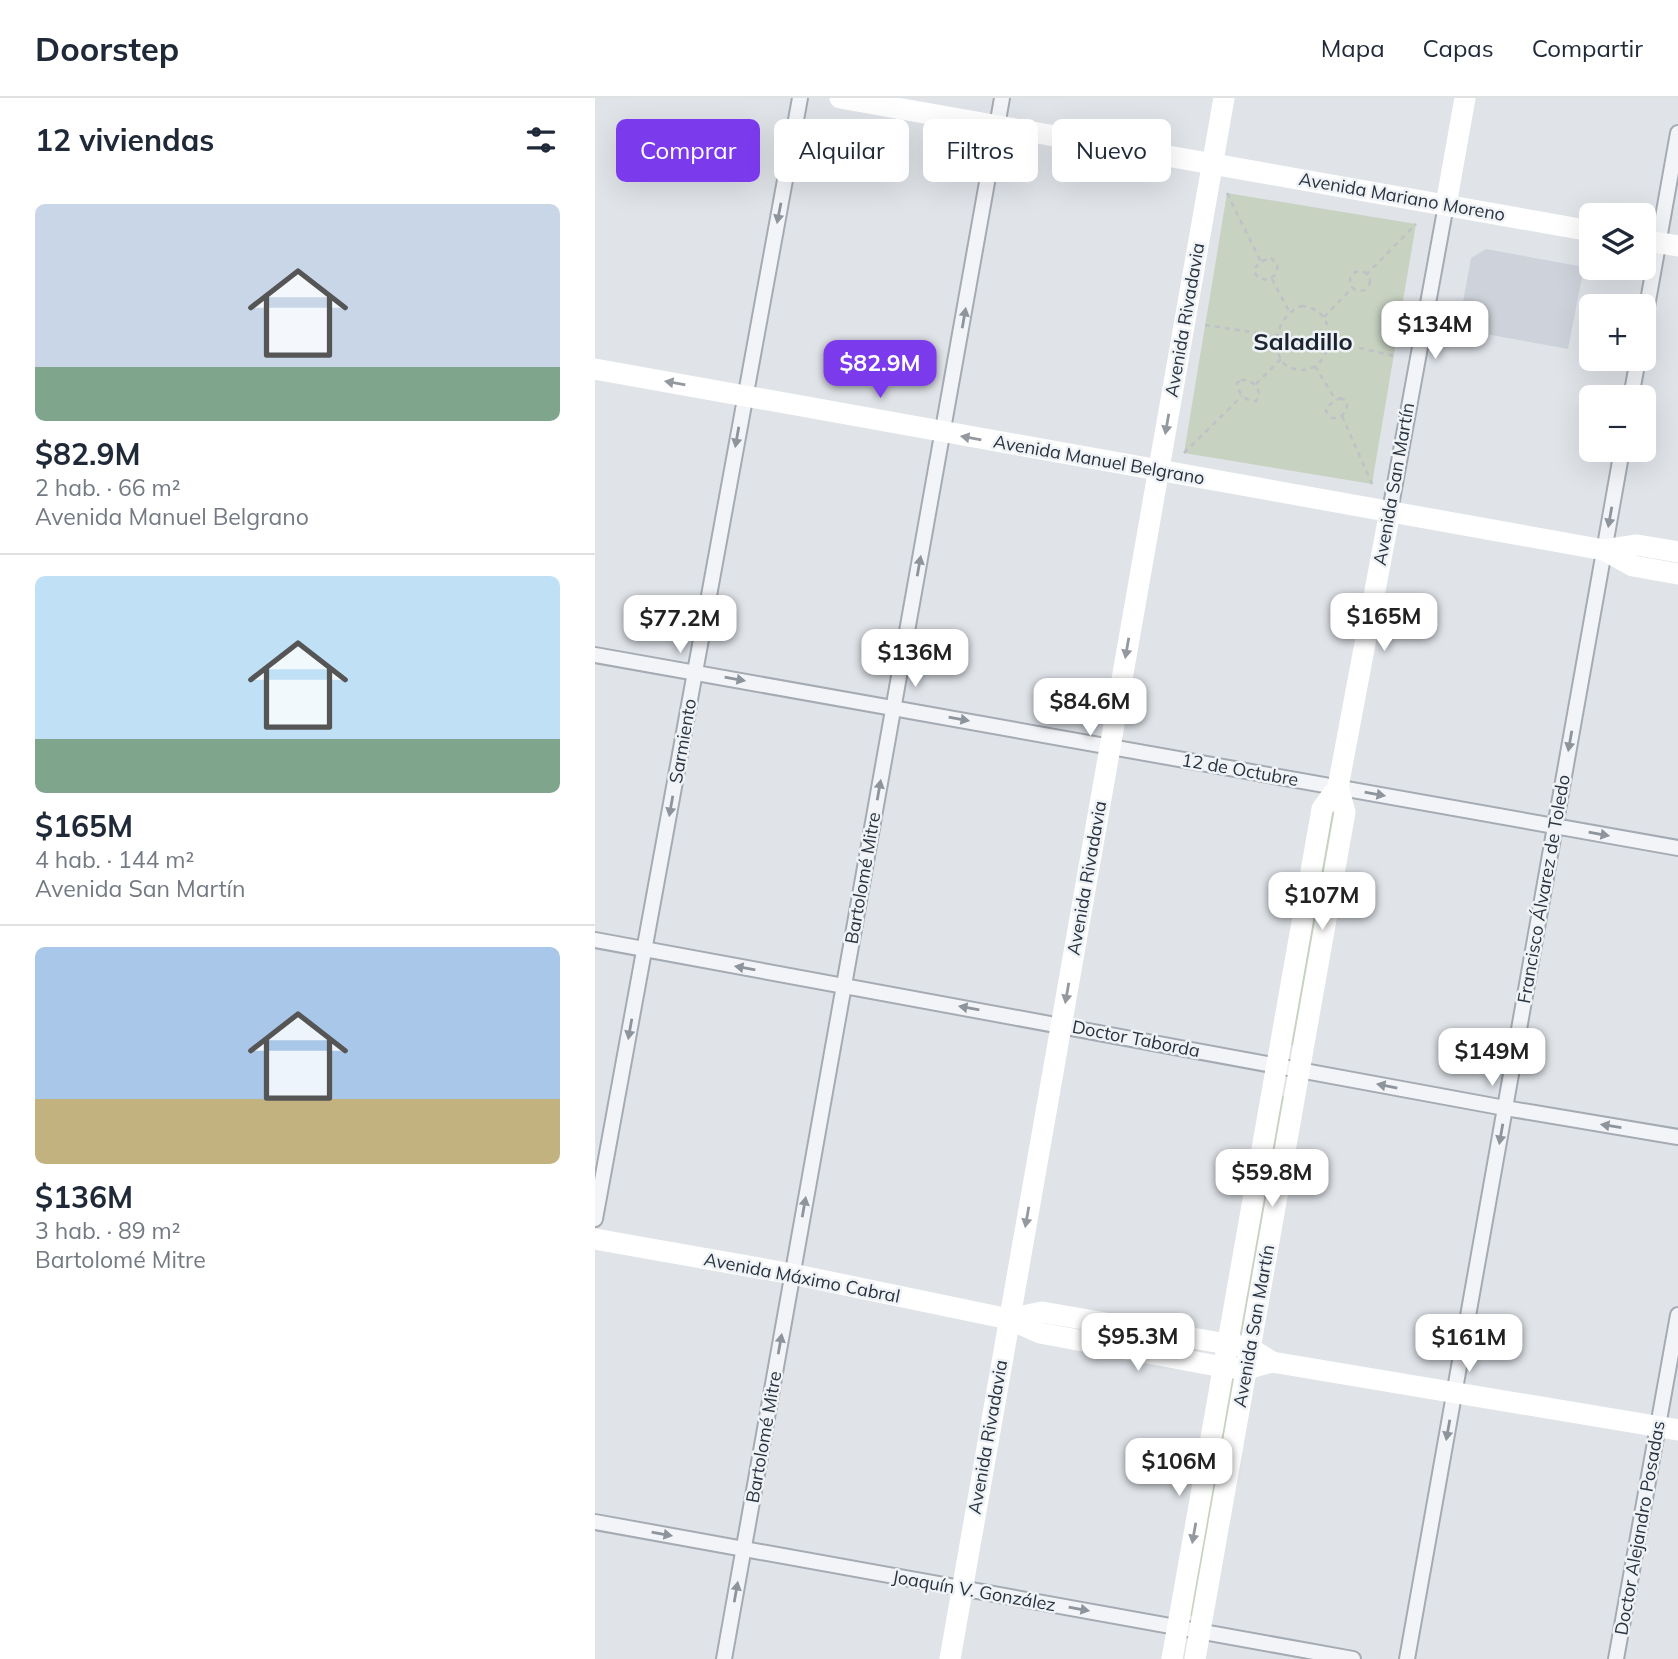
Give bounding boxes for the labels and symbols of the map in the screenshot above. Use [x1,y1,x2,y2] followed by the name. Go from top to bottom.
[1297,167,1507,226] street label: Avenida Mariano Moreno
[773,202,784,224] one-way arrow
[1160,241,1209,399] street label: Avenida Rivadavia
[1386,302,1484,361] pin: $134M
[958,307,969,329] one-way arrow
[1253,326,1353,356] district label: Saladillo
[823,341,937,400] pin: $82.9M
[664,378,686,389] one-way arrow
[1368,401,1419,567] street label: Avenida San Martín
[1161,413,1172,435] one-way arrow
[732,426,743,448] one-way arrow
[992,430,1207,489] street label: Avenida Manuel Belgrano
[960,432,982,443] one-way arrow
[1604,506,1615,528] one-way arrow
[914,555,925,577] one-way arrow
[1335,594,1433,653] pin: $165M
[623,596,737,655] pin: $77.2M
[866,630,964,689] pin: $136M
[1122,637,1133,659] one-way arrow
[724,674,746,685] one-way arrow
[1033,678,1147,738] pin: $84.6M
[664,697,701,785] street label: Sarmiento
[948,714,970,725] one-way arrow
[1564,730,1575,752] one-way arrow
[1180,748,1300,791] street label: 12 de Octubre
[1512,773,1575,1005] street label: Francisco Álvarez de Toledo
[874,779,885,801] one-way arrow
[1365,789,1387,800] one-way arrow
[665,795,676,817] one-way arrow
[1062,799,1111,957] street label: Avenida Rivadavia
[840,810,885,946] street label: Bartolomé Mitre
[1588,828,1610,839] one-way arrow
[1273,872,1371,932] pin: $107M
[734,962,756,973] one-way arrow
[1061,982,1072,1004] one-way arrow
[958,1003,980,1014] one-way arrow
[1070,1015,1202,1062] street label: Doctor Taborda
[624,1018,635,1040] one-way arrow
[1443,1028,1541,1088] pin: $149M
[1376,1080,1398,1091] one-way arrow
[1600,1120,1622,1131] one-way arrow
[1495,1123,1506,1145] one-way arrow
[1215,1150,1329,1209] pin: $59.8M
[799,1196,810,1218] one-way arrow
[1021,1206,1032,1228] one-way arrow
[1228,1243,1279,1409] street label: Avenida San Martín
[702,1247,902,1308] street label: Avenida Máximo Cabral
[1081,1314,1195,1373] pin: $95.3M
[1420,1314,1518,1374] pin: $161M
[775,1333,786,1355] one-way arrow
[963,1358,1012,1516] street label: Avenida Rivadavia
[741,1369,786,1505] street label: Bartolomé Mitre
[1442,1419,1453,1441] one-way arrow
[1609,1419,1670,1637] street label: Doctor Alejandro Posadas
[1130,1438,1228,1498] pin: $106M
[1188,1522,1199,1544] one-way arrow
[651,1529,673,1540] one-way arrow
[891,1565,1058,1616] street label: Joaquín V. González
[731,1581,742,1603] one-way arrow
[1068,1604,1090,1615] one-way arrow

